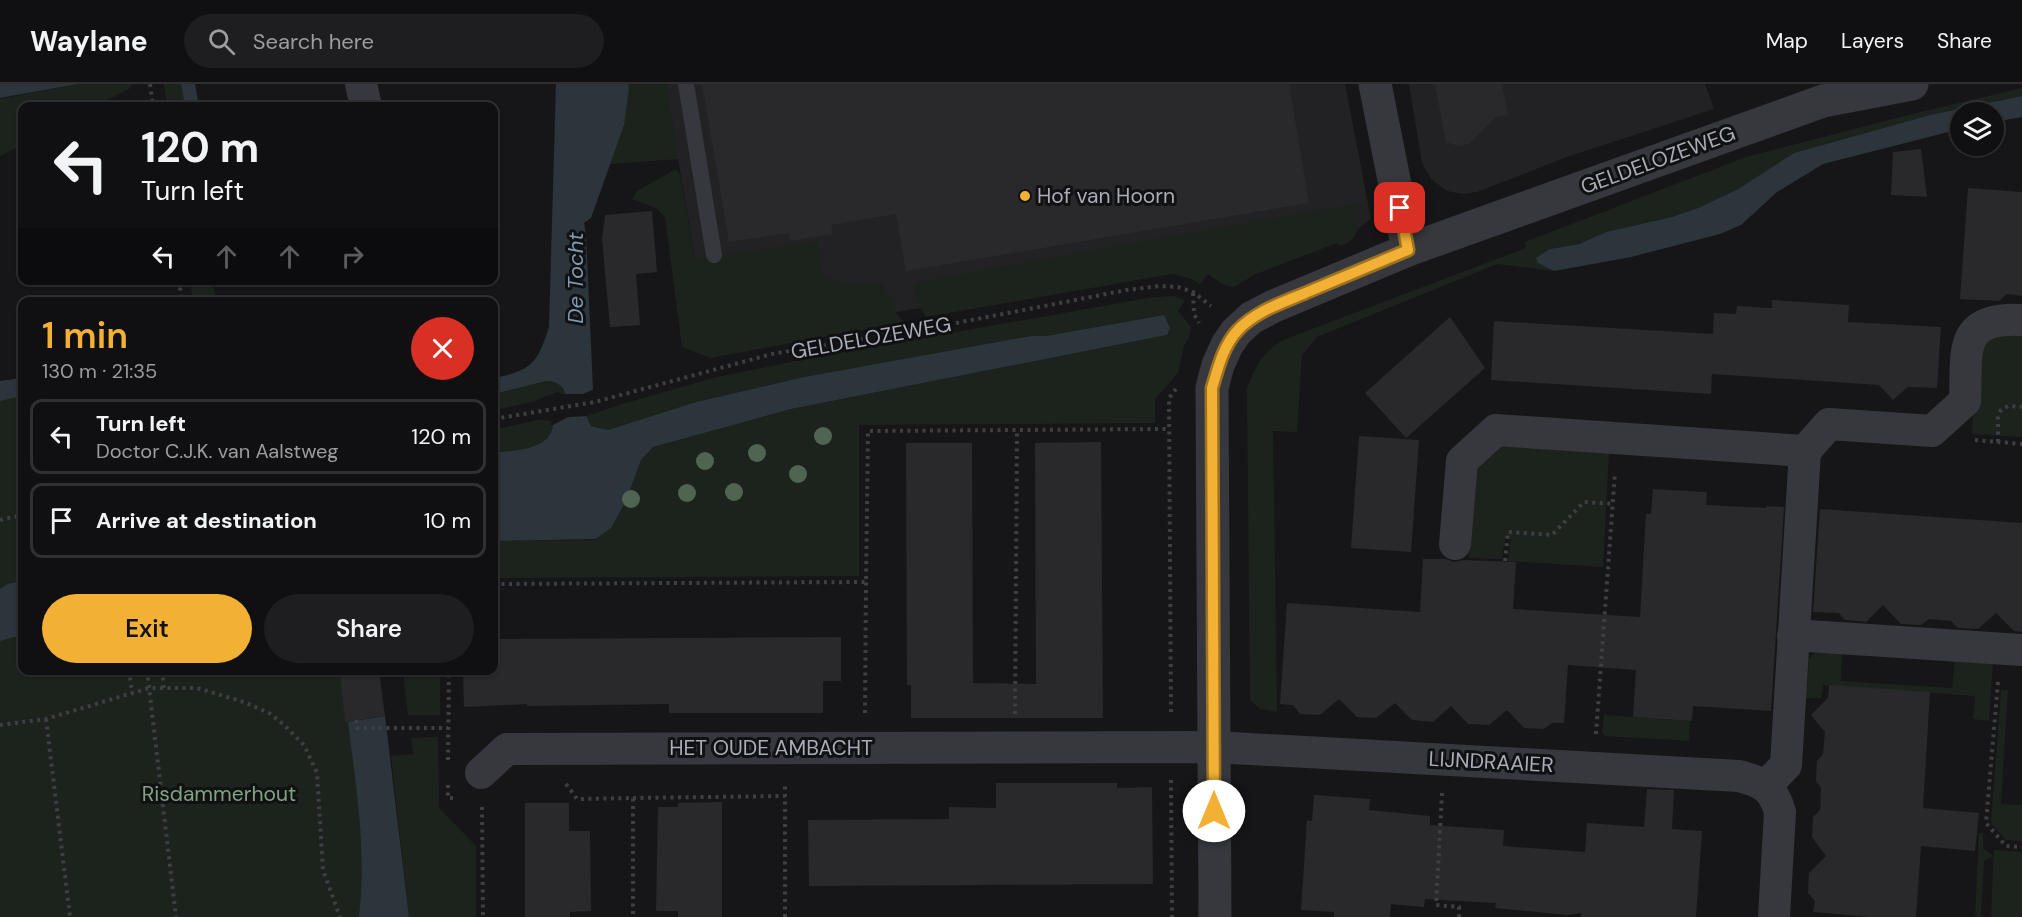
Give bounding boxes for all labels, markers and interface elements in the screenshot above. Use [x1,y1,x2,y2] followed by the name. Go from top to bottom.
[184,14,604,68] search box
[30,23,148,60] text: Waylane
[205,25,238,58] icon: search
[253,27,374,56] text: Search here
[1766,27,1808,55] text: Map
[1841,27,1904,55] text: Layers
[1937,27,1992,55] text: Share
[1950,102,2004,156] map controls
[1950,102,2004,156] button: layers
[1577,119,1739,201] street label: GELDELOZEWEG
[141,120,259,175] text: 120 m
[42,126,120,204] icon: left
[141,173,244,208] text: Turn left
[1037,182,1175,210] place label: Hof van Hoorn
[1374,182,1425,233] pin
[1018,189,1032,203] marker: Hof van Hoorn
[1383,191,1416,224] icon: arrive
[561,232,590,324] water label: De Tocht
[147,240,180,273] icon: left
[210,240,243,273] icon: ahead
[273,240,306,273] icon: ahead
[336,240,369,273] icon: right
[789,310,953,366] street label: GELDELOZEWEG
[42,312,128,359] text: 1 min
[411,317,474,380] button: close
[42,358,157,384] text: 130 m · 21:35
[96,409,186,438] text: Turn left
[45,420,78,453] icon: left
[411,422,471,451] text: 120 m
[96,438,338,464] text: Doctor C.J.K. van Aalstweg
[45,504,78,537] icon: arrive
[96,506,317,535] text: Arrive at destination
[424,506,471,535] text: 10 m
[42,594,252,663] button: Exit
[264,594,474,663] button: Share
[669,734,873,762] street label: HET OUDE AMBACHT
[1428,745,1554,779] street label: LIJNDRAAIER
[1182,779,1246,843] position arrow
[142,780,296,808] park label: Risdammerhout

